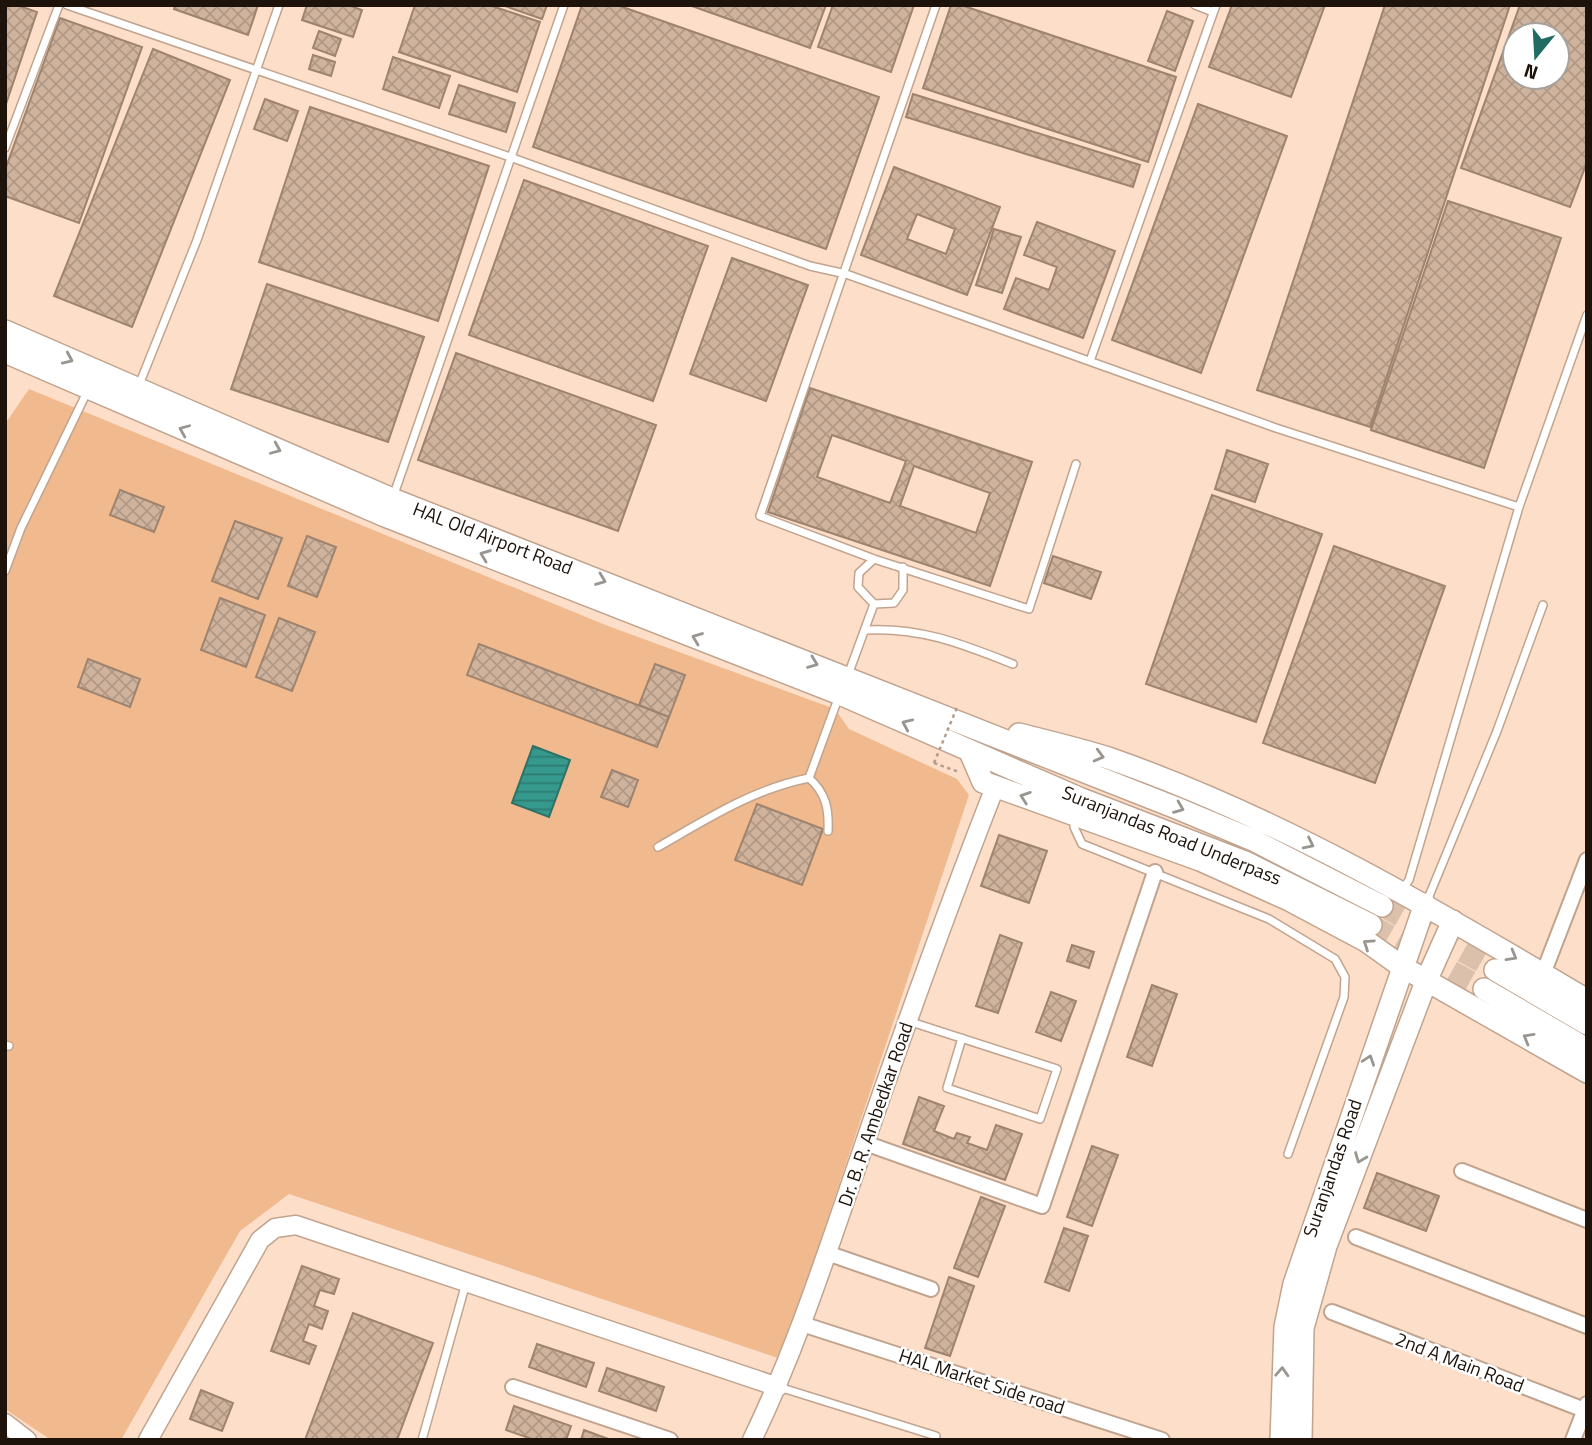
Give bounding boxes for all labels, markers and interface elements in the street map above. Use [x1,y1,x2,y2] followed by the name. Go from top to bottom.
[1501,21,1571,91] north arrow
[1520,57,1541,88] text: N
[61,350,73,364] one-way arrow
[179,424,192,438] one-way arrow
[269,441,282,455] one-way arrow
[409,494,577,581] street label: HAL Old Airport Road
[479,550,491,564] one-way arrow
[594,572,606,586] one-way arrow
[691,633,703,647] one-way arrow
[806,654,818,668] one-way arrow
[902,718,915,732] one-way arrow
[1093,748,1105,762] one-way arrow
[1058,777,1286,892] street label: Suranjandas Road Underpass
[1019,791,1031,805] one-way arrow
[1172,800,1184,814] one-way arrow
[1302,835,1314,849] one-way arrow
[1363,939,1376,952] one-way arrow
[1505,947,1518,960] one-way arrow
[829,1018,920,1210] street label: Dr. B. R. Ambedkar Road
[1522,1033,1535,1046] one-way arrow
[1361,1054,1375,1066] one-way arrow
[1294,1095,1369,1241] street label: Suranjandas Road
[1354,1151,1368,1163] one-way arrow
[1392,1324,1529,1399] street label: 2nd A Main Road
[895,1340,1069,1421] street label: HAL Market Side road
[1275,1366,1290,1377] one-way arrow

